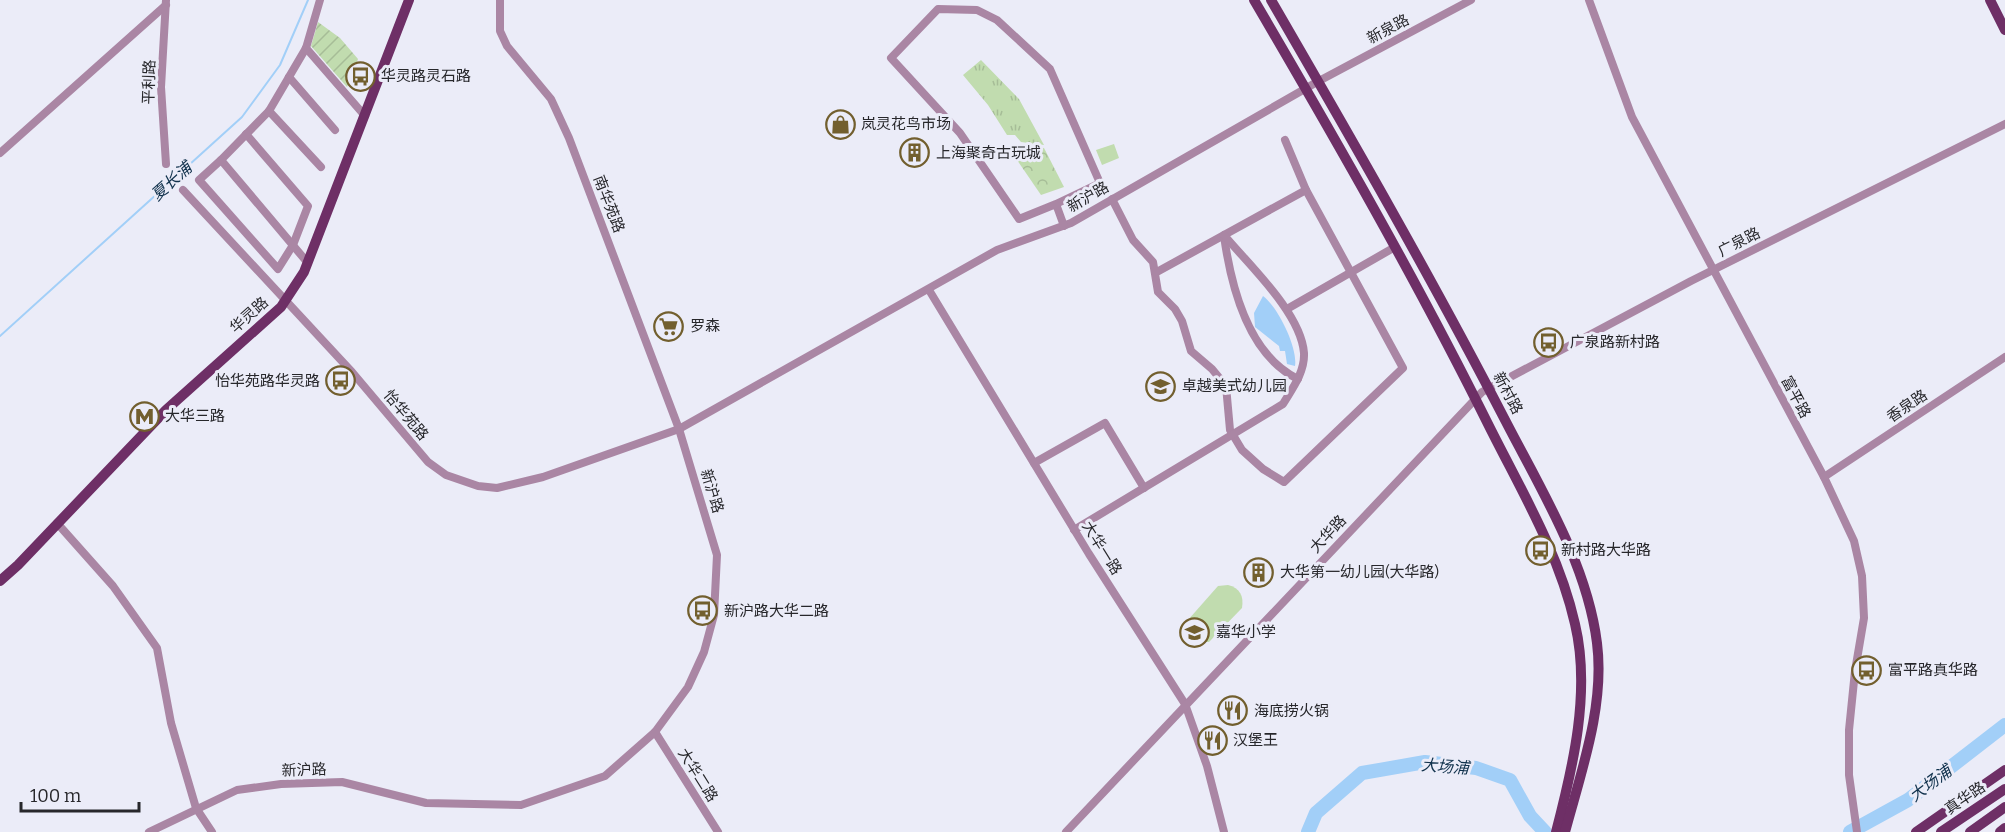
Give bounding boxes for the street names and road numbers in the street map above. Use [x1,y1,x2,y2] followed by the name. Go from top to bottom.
[1364,10,1412,48] street label: 新泉路
[139,59,159,105] street label: 平利路
[590,173,628,235] street label: 南华苑路
[1064,178,1112,216] street label: 新沪路
[1715,224,1763,260] street label: 广泉路
[226,293,272,337] street label: 华灵路
[1489,369,1527,417] street label: 新村路
[1777,373,1815,421] street label: 富平路
[380,386,432,444] street label: 怡华苑路
[1883,386,1931,426] street label: 香泉路
[697,467,727,515] street label: 新沪路
[1306,511,1350,557] street label: 大华路
[1078,518,1126,578] street label: 大华一路
[674,745,722,805] street label: 大华二路
[281,760,327,780] street label: 新沪路
[1941,778,1989,818] street label: 真华路

